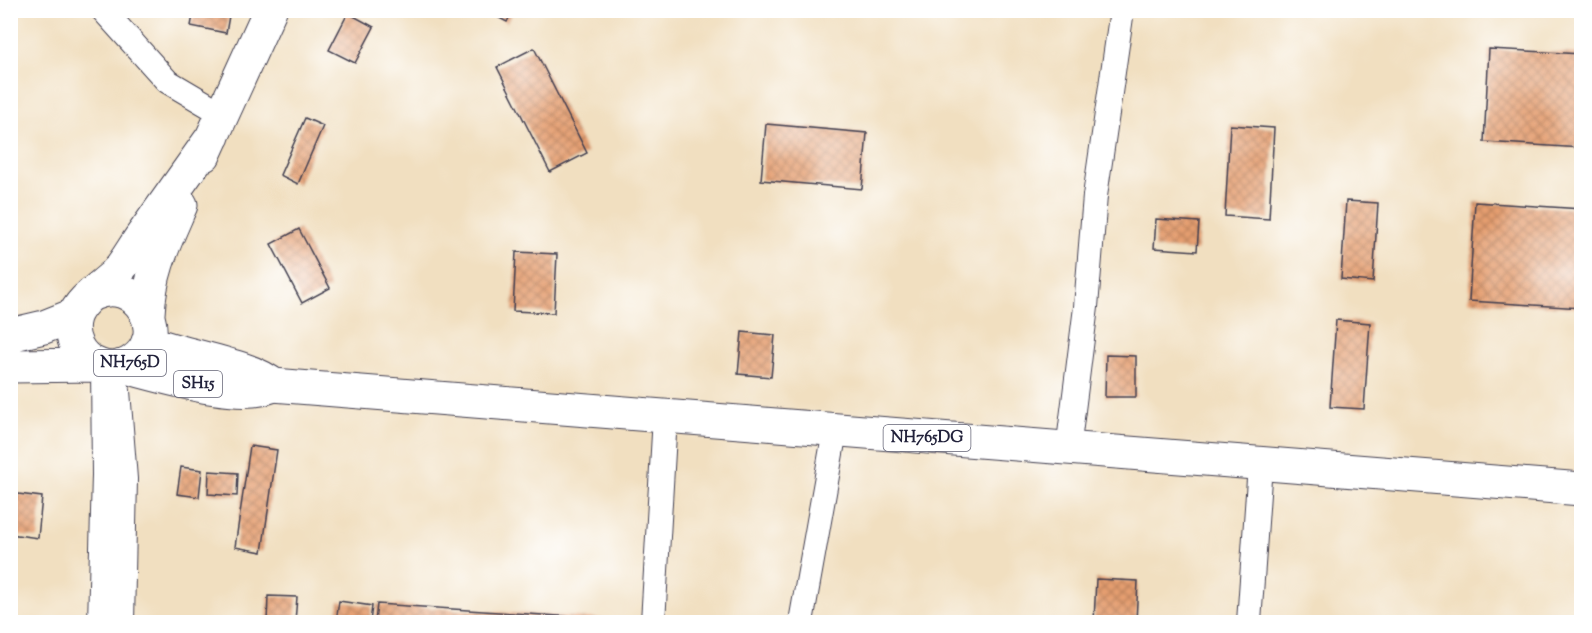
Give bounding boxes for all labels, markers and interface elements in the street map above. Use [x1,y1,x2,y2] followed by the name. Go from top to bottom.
[94,350,166,376] road number: NH765D
[174,371,222,397] road number: SH15
[884,425,970,451] road number: NH765DG

